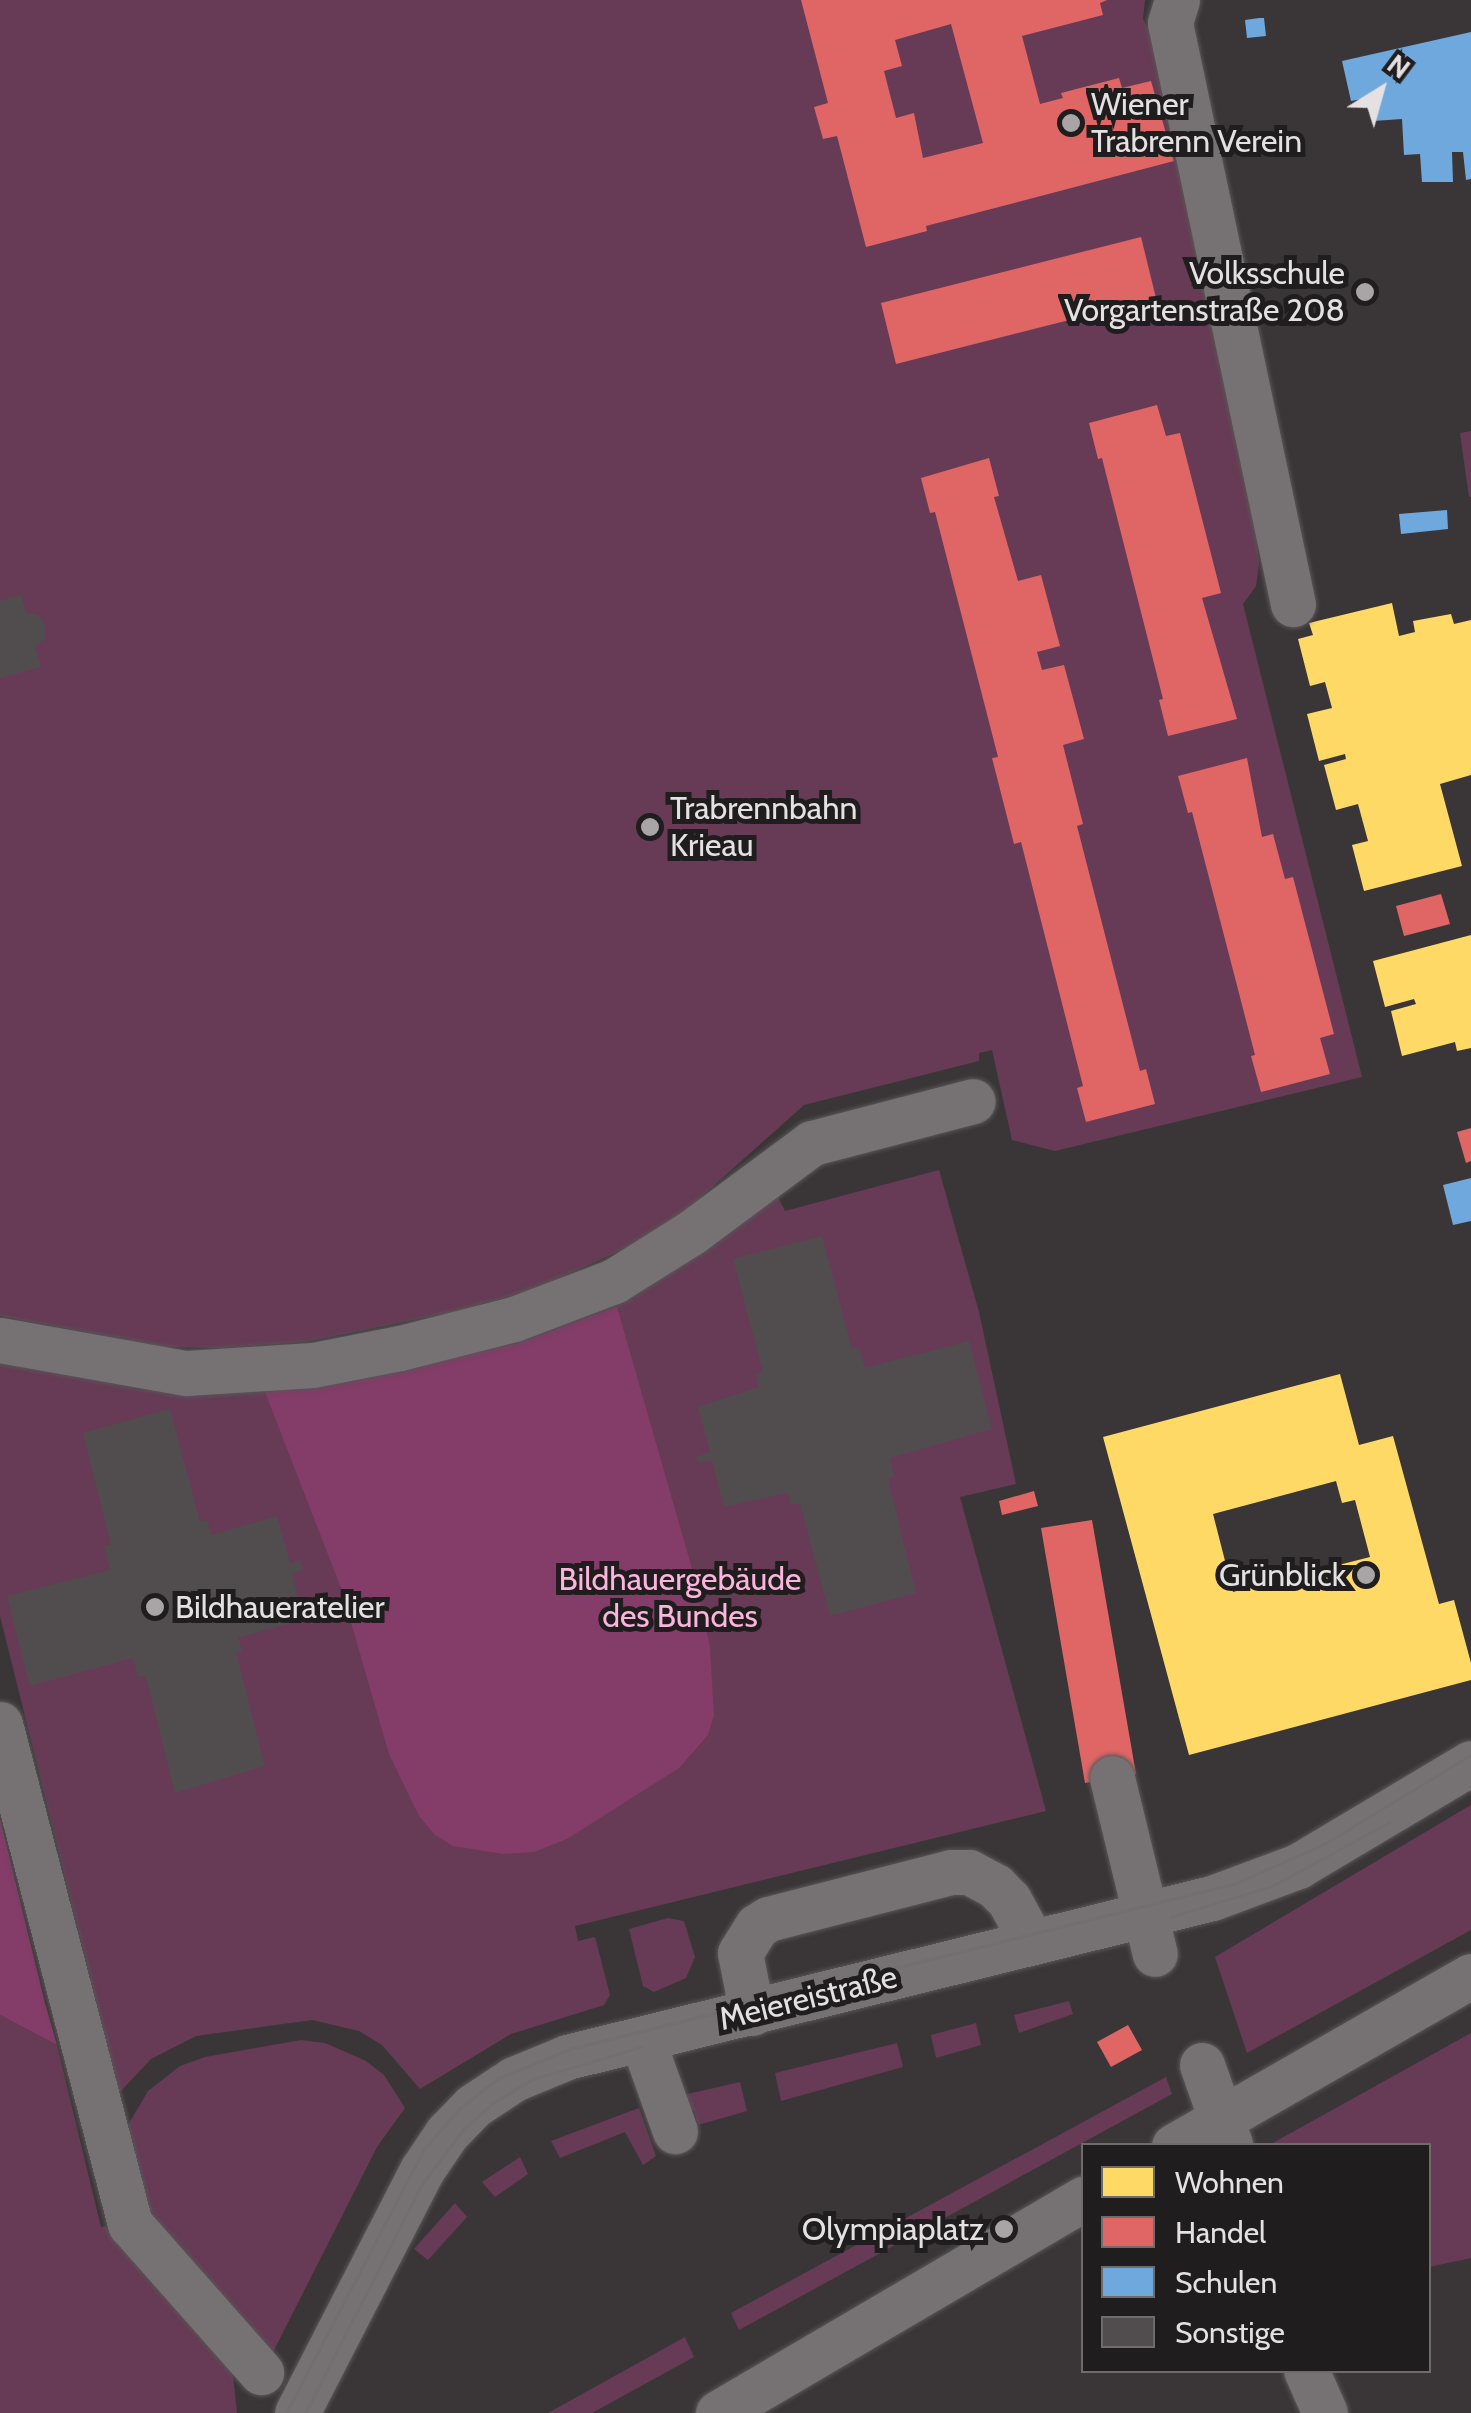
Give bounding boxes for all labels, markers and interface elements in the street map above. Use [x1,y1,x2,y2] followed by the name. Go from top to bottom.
[1331,40,1431,140] north arrow
[1381,47,1417,86] text: N
[1091,86,1302,161] place label: Wiener Trabrenn Verein
[1060,112,1082,134] marker: Wiener Trabrenn Verein
[1064,255,1345,330] place label: Volksschule Vorgartenstraße 208
[1354,281,1376,303] marker: Volksschule Vorgartenstraße 208
[670,790,857,865] place label: Trabrennbahn Krieau
[639,816,661,838] marker: Trabrennbahn Krieau
[1219,1556,1346,1594] place label: Grünblick
[559,1561,801,1636] park label: Bildhauergebäude des Bundes
[1355,1564,1377,1586] marker: Grünblick
[175,1588,385,1626] place label: Bildhaueratelier
[144,1596,166,1618] marker: Bildhaueratelier
[715,1957,901,2039] street label: Meiereistraße
[1081,2143,1431,2373] legend
[1175,2164,1284,2201] text: Wohnen
[802,2210,984,2248] place label: Olympiaplatz
[1175,2214,1266,2251] text: Handel
[993,2218,1015,2240] marker: Olympiaplatz
[1175,2264,1277,2301] text: Schulen
[1175,2314,1285,2351] text: Sonstige

